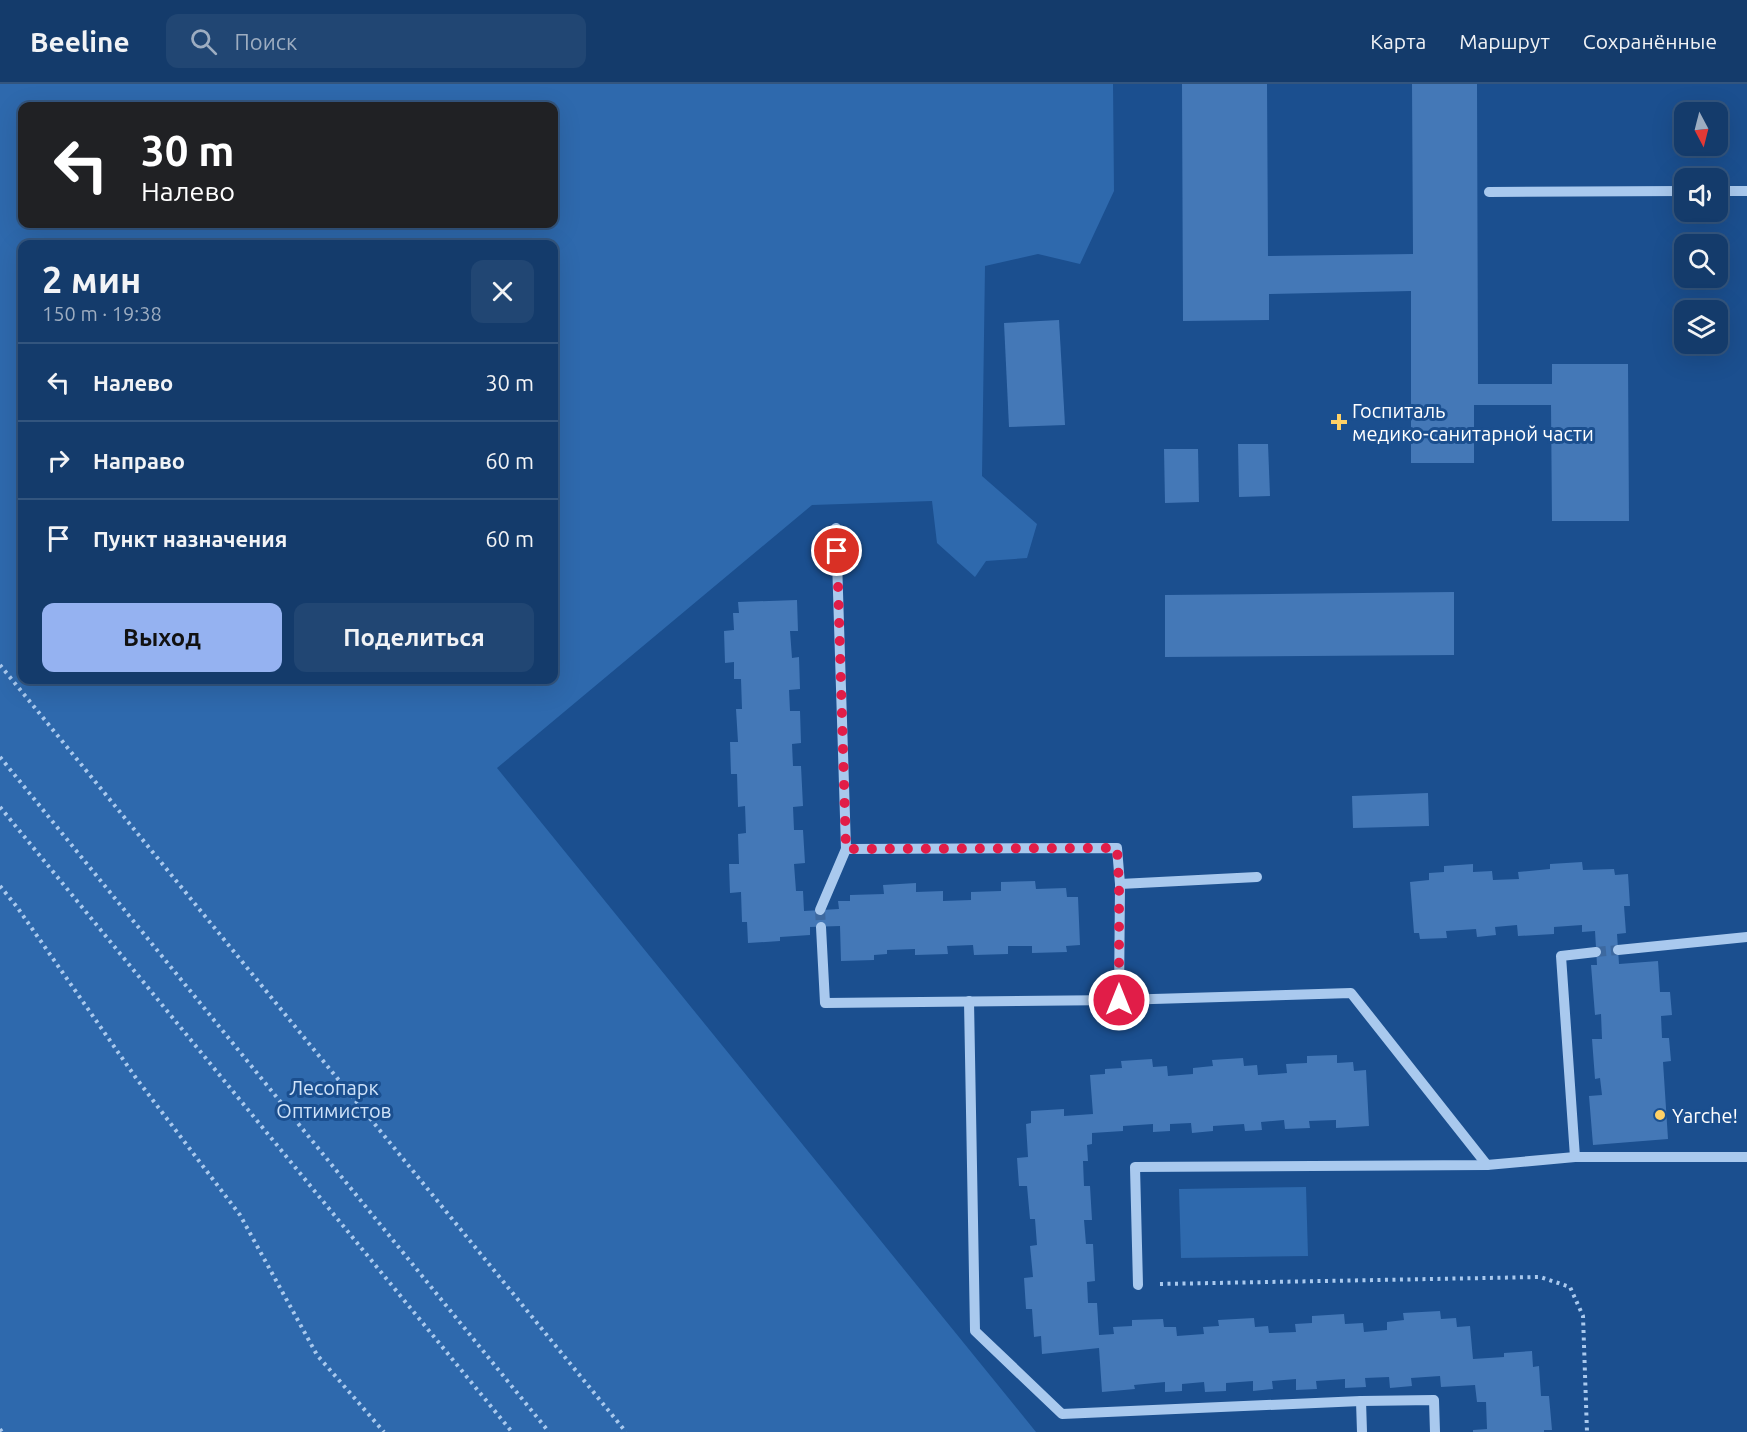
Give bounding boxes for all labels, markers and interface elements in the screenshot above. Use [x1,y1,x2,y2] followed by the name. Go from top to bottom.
[166,14,586,68] search box
[187,25,220,58] icon: search
[30,26,130,57] text: Beeline
[235,29,297,54] text: Поиск
[1370,29,1426,53] text: Карта
[1459,29,1550,53] text: Маршрут
[1583,29,1717,53] text: Сохранённые
[1674,102,1728,156] north arrow
[1674,102,1728,354] map controls
[42,126,120,204] icon: left
[141,127,235,174] text: 30 m
[1674,168,1728,222] button: sound
[141,176,235,206] text: Налево
[1674,234,1728,288] button: search
[42,259,141,300] text: 2 мин
[471,260,534,323] button: close
[1674,300,1728,354] button: layers
[42,302,162,325] text: 150 m · 19:38
[42,366,75,399] icon: left
[93,370,173,395] text: Налево
[485,370,534,395] text: 30 m
[1352,399,1594,445] place label: Госпиталь медико-санитарной части
[1330,413,1348,431] marker: Госпиталь медико-санитарной части
[42,444,75,477] icon: right
[93,448,185,473] text: Направо
[485,448,534,473] text: 60 m
[42,522,75,555] icon: arrive
[811,525,862,576] pin
[93,526,287,551] text: Пункт назначения
[485,526,534,551] text: 60 m
[820,534,853,567] icon: arrive
[42,603,282,672] button: Выход
[294,603,534,672] button: Поделиться
[1087,968,1151,1032] position arrow
[276,1076,392,1122] park label: Лесопарк Оптимистов
[1672,1104,1738,1127] place label: Yarche!
[1653,1108,1667,1122] marker: Yarche!

